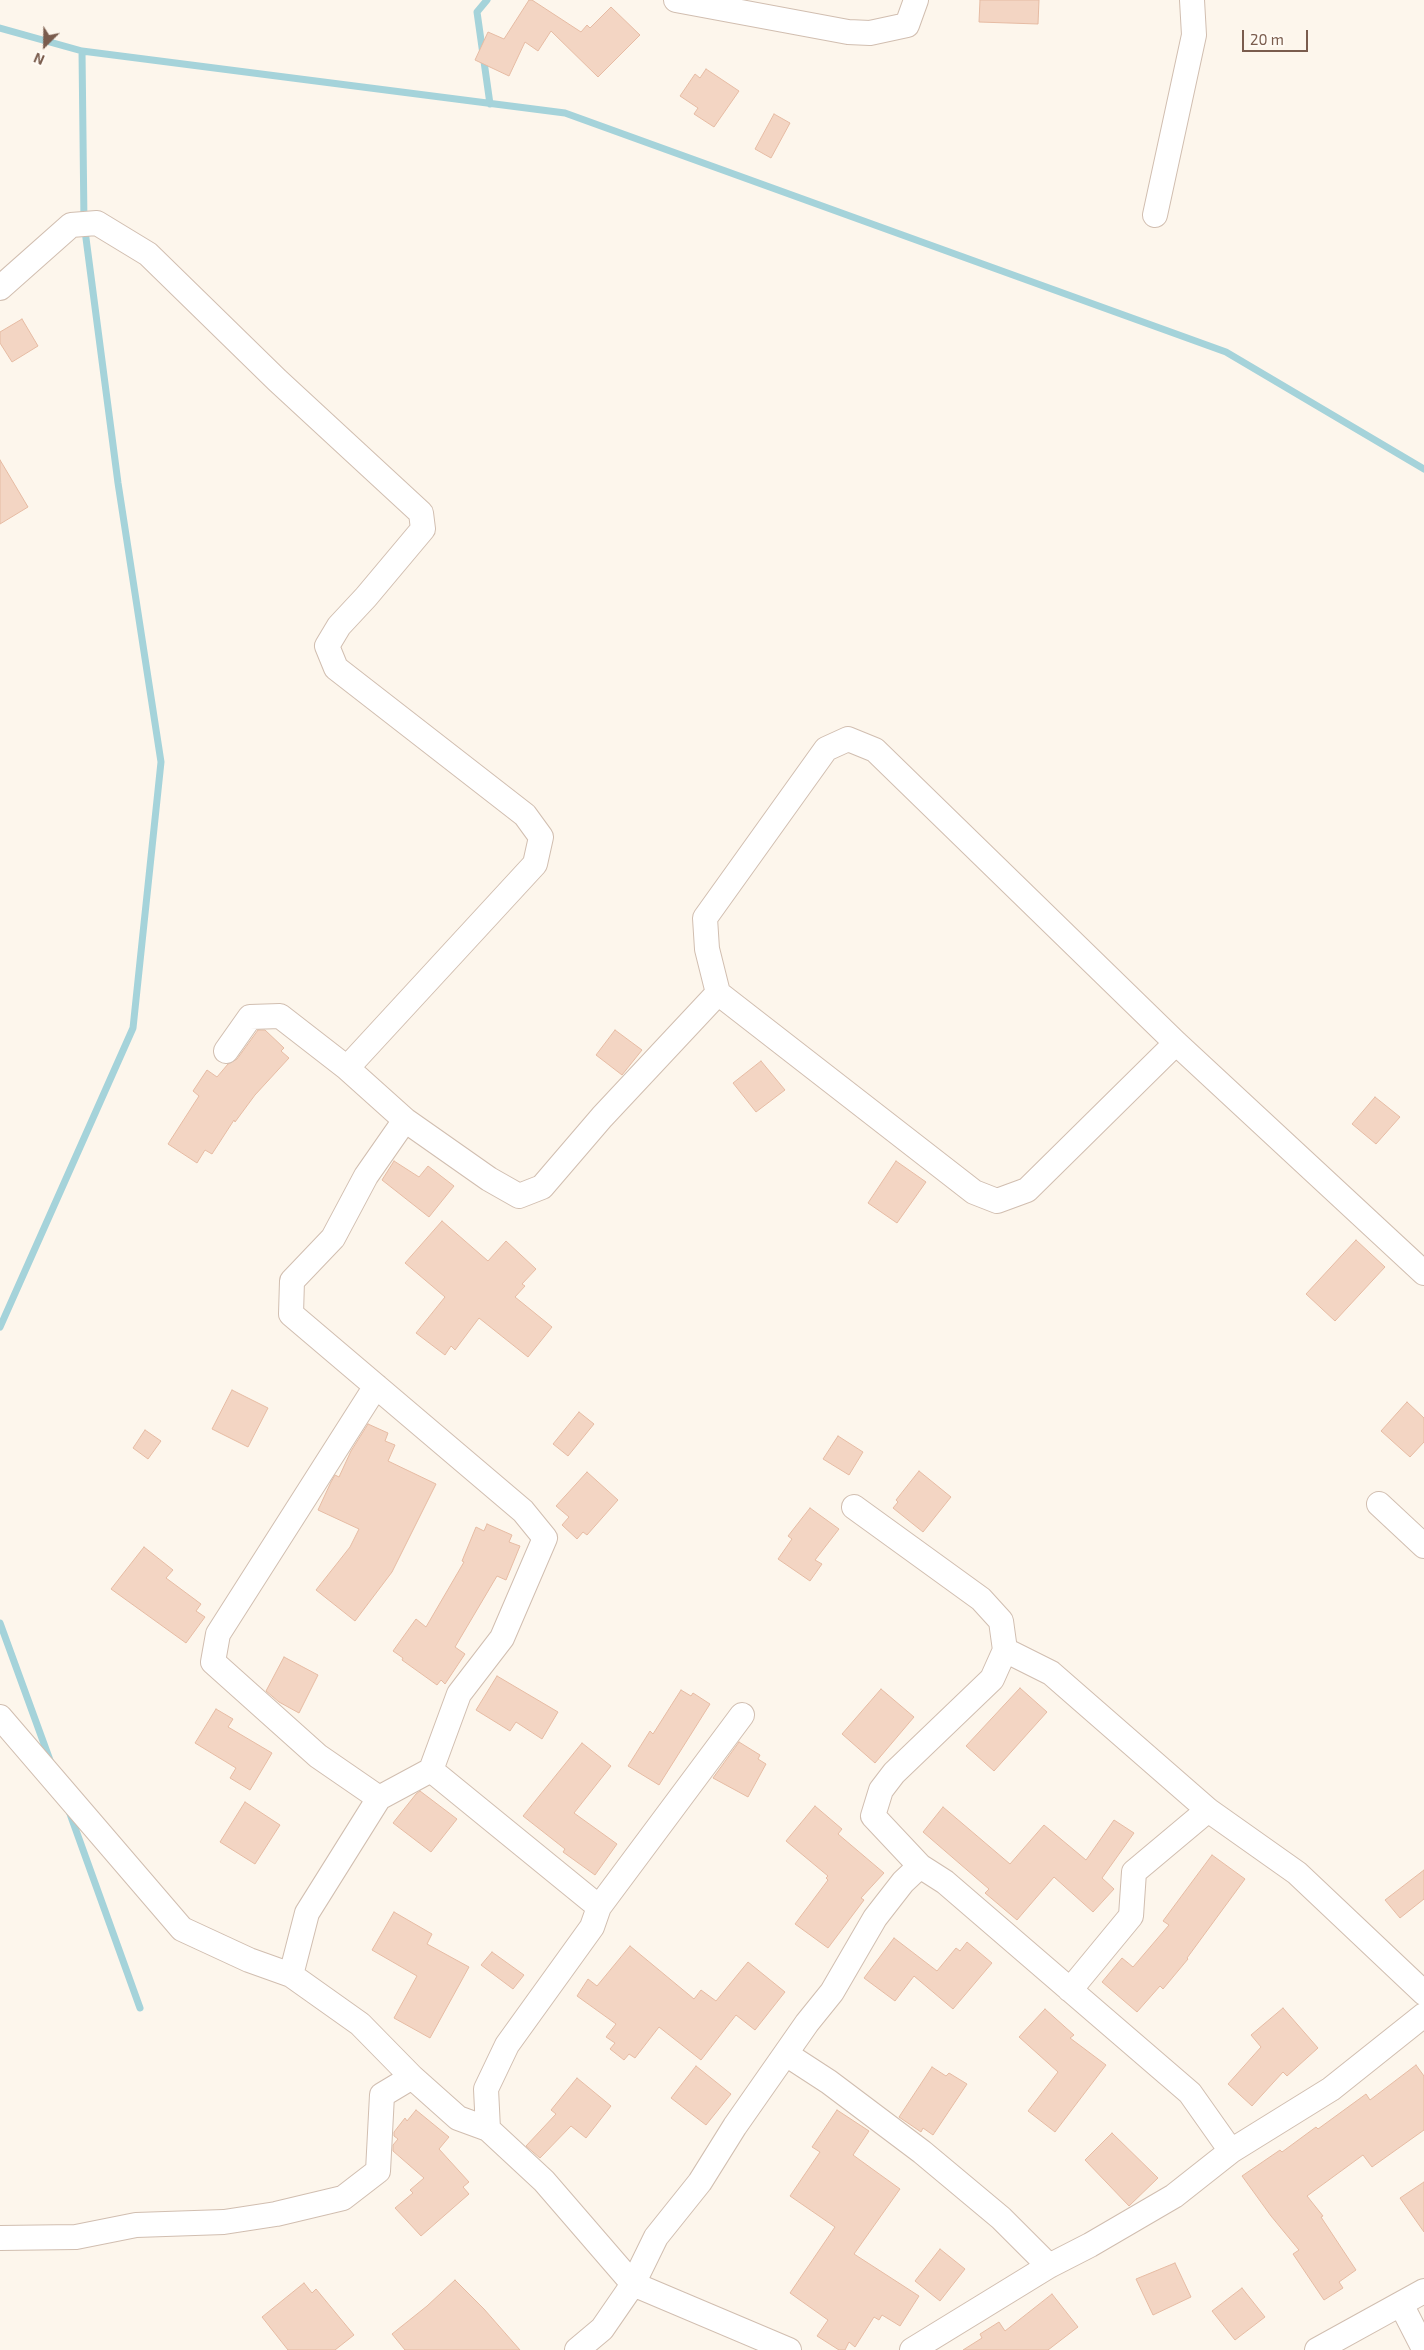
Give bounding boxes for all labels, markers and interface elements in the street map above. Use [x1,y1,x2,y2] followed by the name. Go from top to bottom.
[20,20,70,70] north arrow
[1244,20,1310,52] scale bar
[1250,30,1284,48] text: 20 m
[31,49,47,69] text: N

